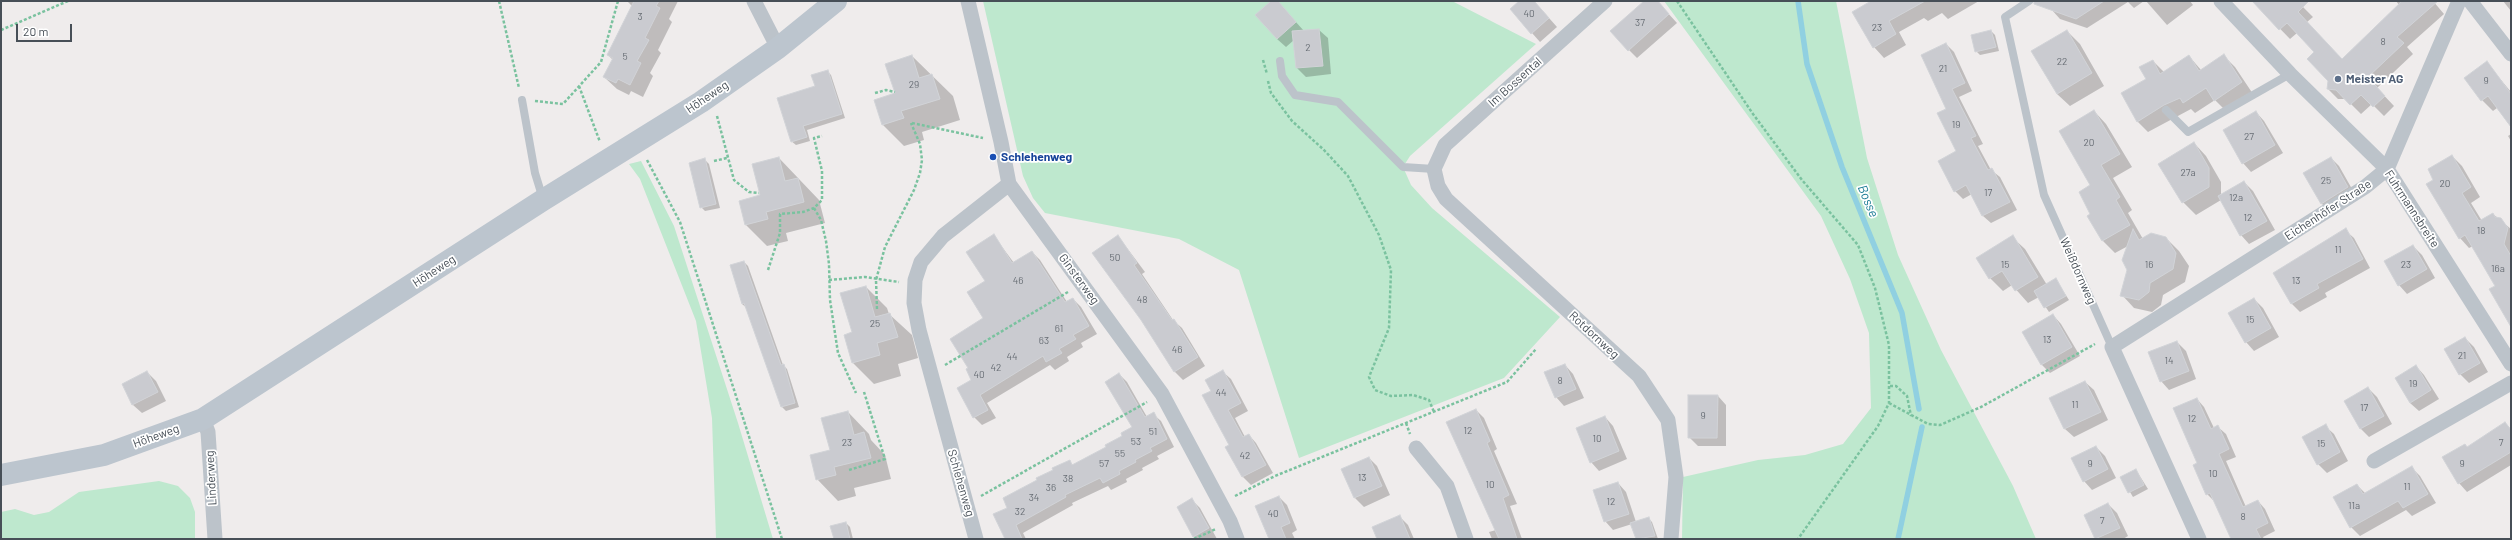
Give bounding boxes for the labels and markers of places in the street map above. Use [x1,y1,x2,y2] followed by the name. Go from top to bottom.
[2346,72,2403,86] place label: Meister AG
[2333,74,2343,84] marker: Meister AG
[1001,150,1072,164] place label: Schlehenweg
[988,152,998,162] marker: Schlehenweg

